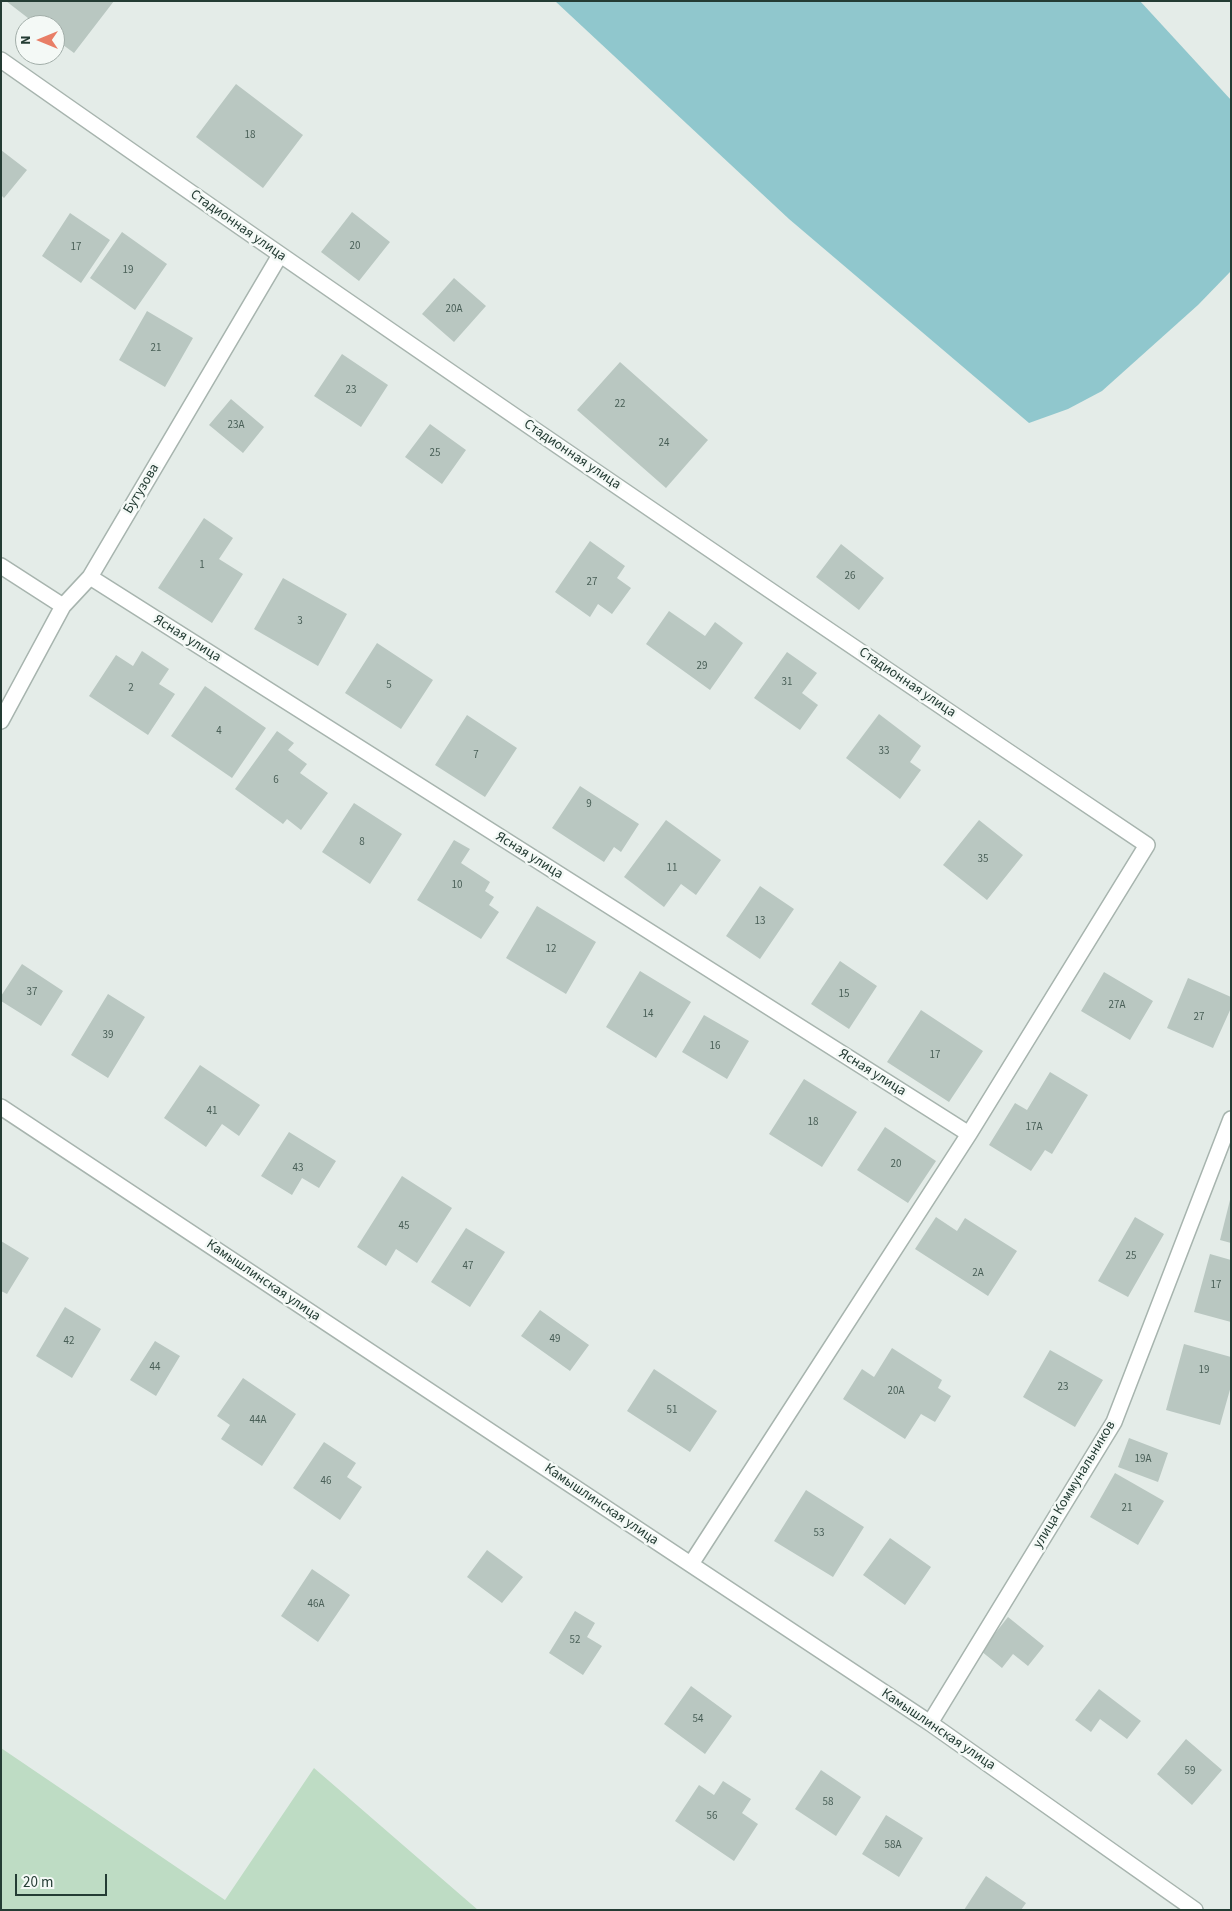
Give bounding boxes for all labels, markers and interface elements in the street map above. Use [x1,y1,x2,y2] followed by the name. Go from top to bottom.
[15,15,65,65] north arrow
[16,35,36,45] text: N
[245,129,255,143] house number: 18
[187,187,289,265] street label: Стадионная улица
[350,240,360,254] house number: 20
[71,241,81,255] house number: 17
[123,264,133,278] house number: 19
[446,303,462,317] house number: 20А
[151,342,161,356] house number: 21
[346,384,356,398] house number: 23
[615,398,625,412] house number: 22
[520,416,624,494] street label: Стадионная улица
[228,419,244,433] house number: 23А
[659,437,669,451] house number: 24
[430,447,440,461] house number: 25
[121,461,163,517] street label: Бутузова
[199,559,205,573] house number: 1
[845,570,855,584] house number: 26
[587,576,597,590] house number: 27
[150,612,224,666] street label: Ясная улица
[297,615,303,629] house number: 3
[855,644,959,722] street label: Стадионная улица
[697,660,707,674] house number: 29
[782,676,792,690] house number: 31
[386,679,392,693] house number: 5
[128,682,134,696] house number: 2
[216,725,222,739] house number: 4
[879,745,889,759] house number: 33
[473,749,479,763] house number: 7
[273,774,279,788] house number: 6
[586,798,592,812] house number: 9
[492,829,566,883] street label: Ясная улица
[359,836,365,850] house number: 8
[978,853,988,867] house number: 35
[667,862,677,876] house number: 11
[452,879,462,893] house number: 10
[755,915,765,929] house number: 13
[546,943,556,957] house number: 12
[27,986,37,1000] house number: 37
[839,988,849,1002] house number: 15
[1109,999,1125,1013] house number: 27А
[643,1008,653,1022] house number: 14
[1194,1011,1204,1025] house number: 27
[103,1029,113,1043] house number: 39
[710,1040,720,1054] house number: 16
[835,1046,909,1100] street label: Ясная улица
[930,1049,940,1063] house number: 17
[207,1105,217,1119] house number: 41
[808,1116,818,1130] house number: 18
[1026,1121,1042,1135] house number: 17А
[891,1158,901,1172] house number: 20
[293,1162,303,1176] house number: 43
[399,1220,409,1234] house number: 45
[203,1237,323,1325] street label: Камышлинская улица
[1126,1250,1136,1264] house number: 25
[463,1260,473,1274] house number: 47
[972,1267,984,1281] house number: 2А
[1211,1279,1221,1293] house number: 17
[550,1333,560,1347] house number: 49
[64,1335,74,1349] house number: 42
[150,1361,160,1375] house number: 44
[1199,1364,1209,1378] house number: 19
[1058,1381,1068,1395] house number: 23
[888,1385,904,1399] house number: 20А
[667,1404,677,1418] house number: 51
[250,1414,266,1428] house number: 44А
[1030,1418,1120,1552] street label: улица Коммунальников
[1135,1453,1151,1467] house number: 19А
[541,1461,661,1549] street label: Камышлинская улица
[321,1475,331,1489] house number: 46
[1122,1502,1132,1516] house number: 21
[814,1527,824,1541] house number: 53
[308,1598,324,1612] house number: 46А
[570,1634,580,1648] house number: 52
[878,1686,998,1774] street label: Камышлинская улица
[693,1713,703,1727] house number: 54
[1185,1765,1195,1779] house number: 59
[823,1796,833,1810] house number: 58
[707,1810,717,1824] house number: 56
[885,1839,901,1853] house number: 58А
[18,1864,110,1896] scale bar
[23,1872,53,1893] text: 20 m

